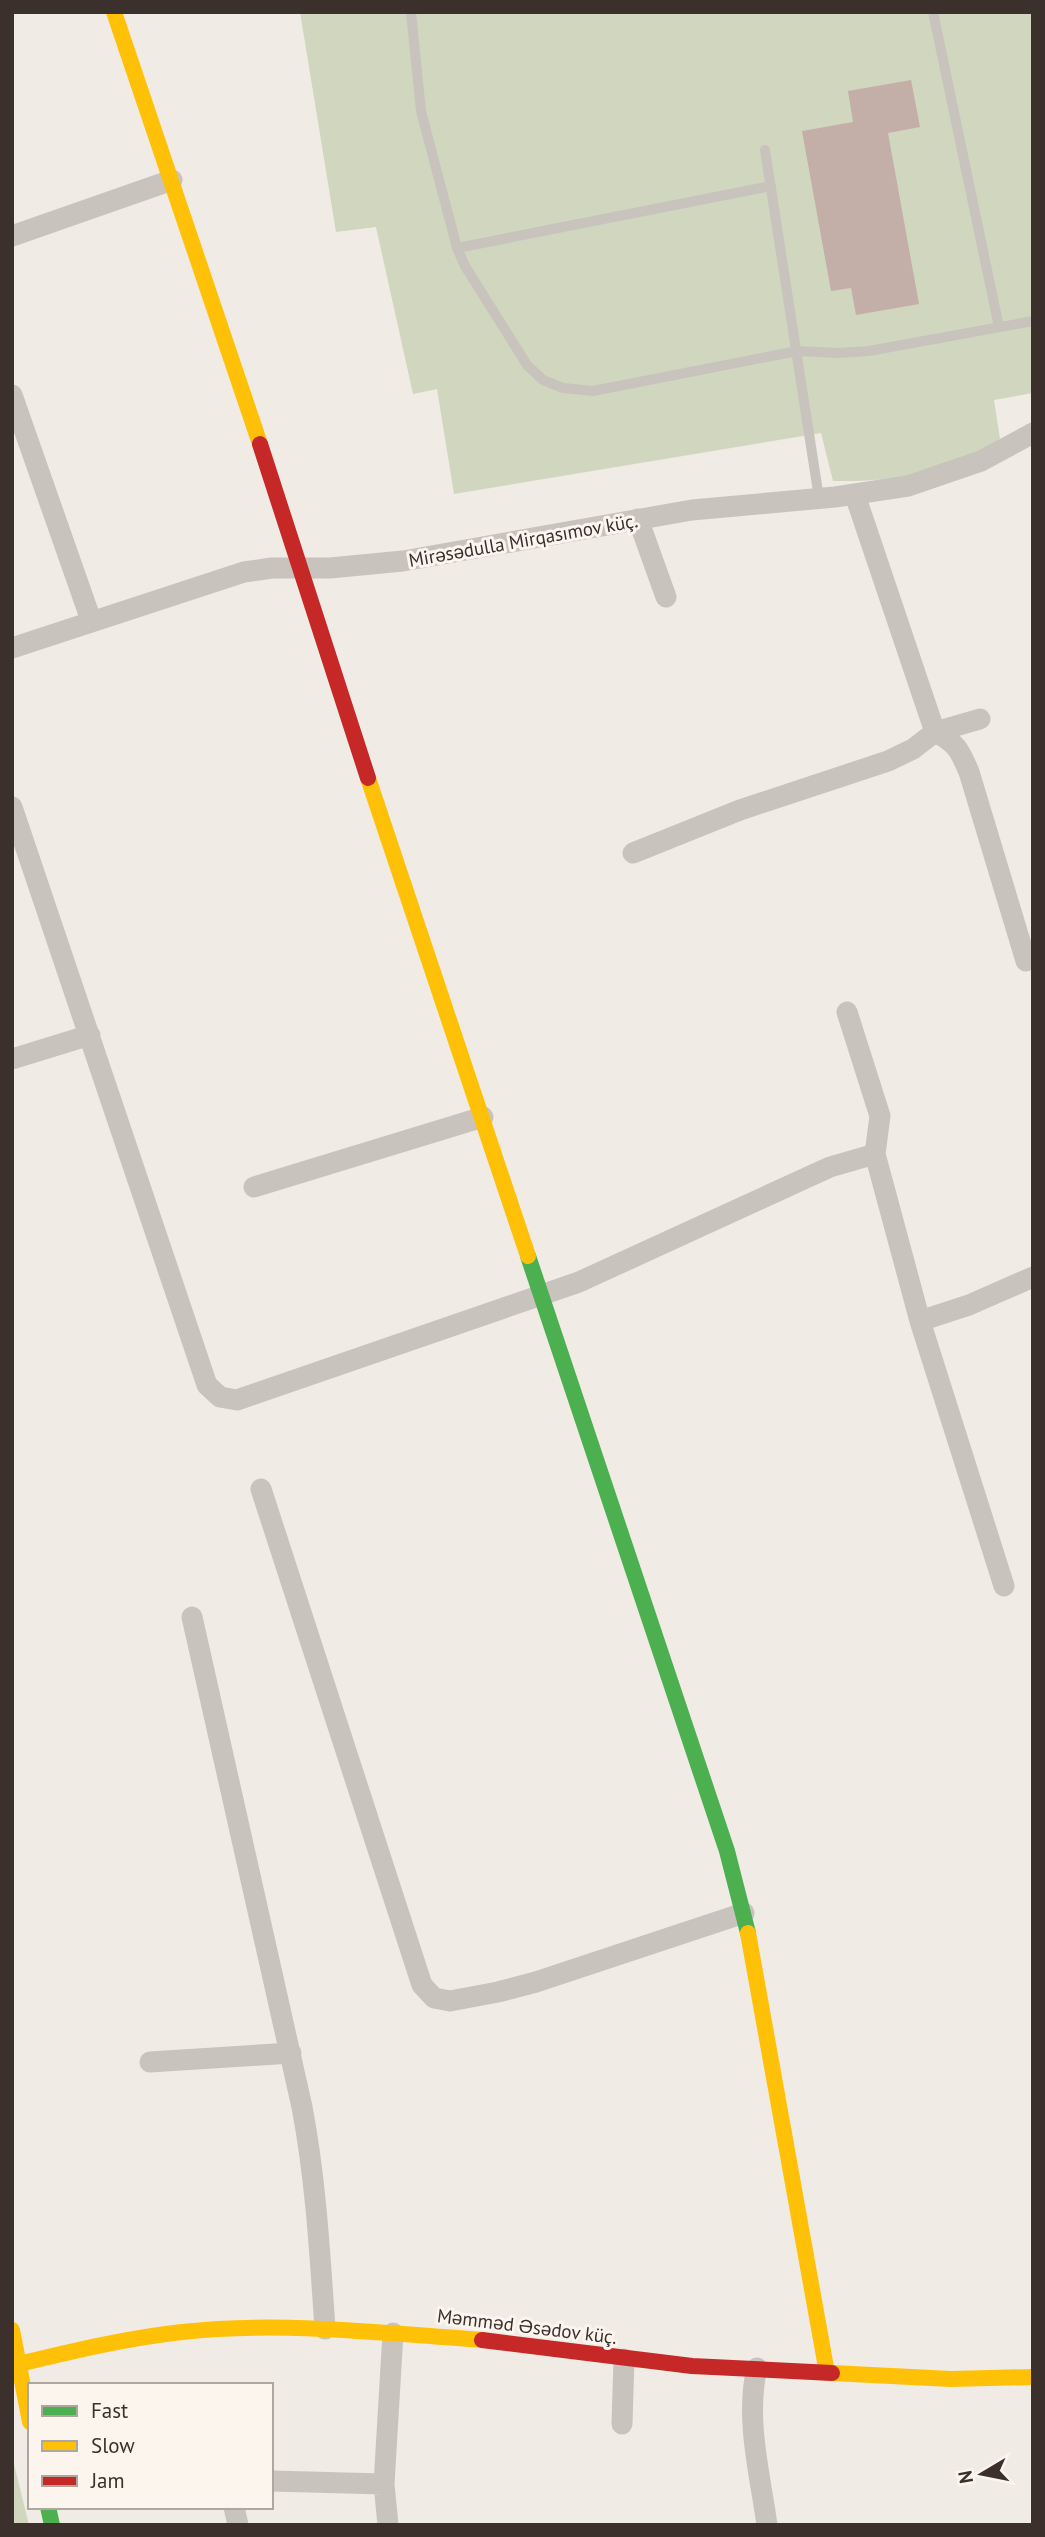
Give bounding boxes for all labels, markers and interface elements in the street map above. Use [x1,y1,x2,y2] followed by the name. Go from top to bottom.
[407,508,639,572] street label: Mirəsədulla Mirqasımov küç.
[436,2303,618,2349] street label: Məmməd Əsədov küç.
[28,2383,273,2509] legend
[91,2397,128,2424] text: Fast
[91,2432,135,2459] text: Slow
[947,2439,1017,2509] north arrow
[90,2467,125,2494] text: Jam
[952,2469,978,2485] text: N

